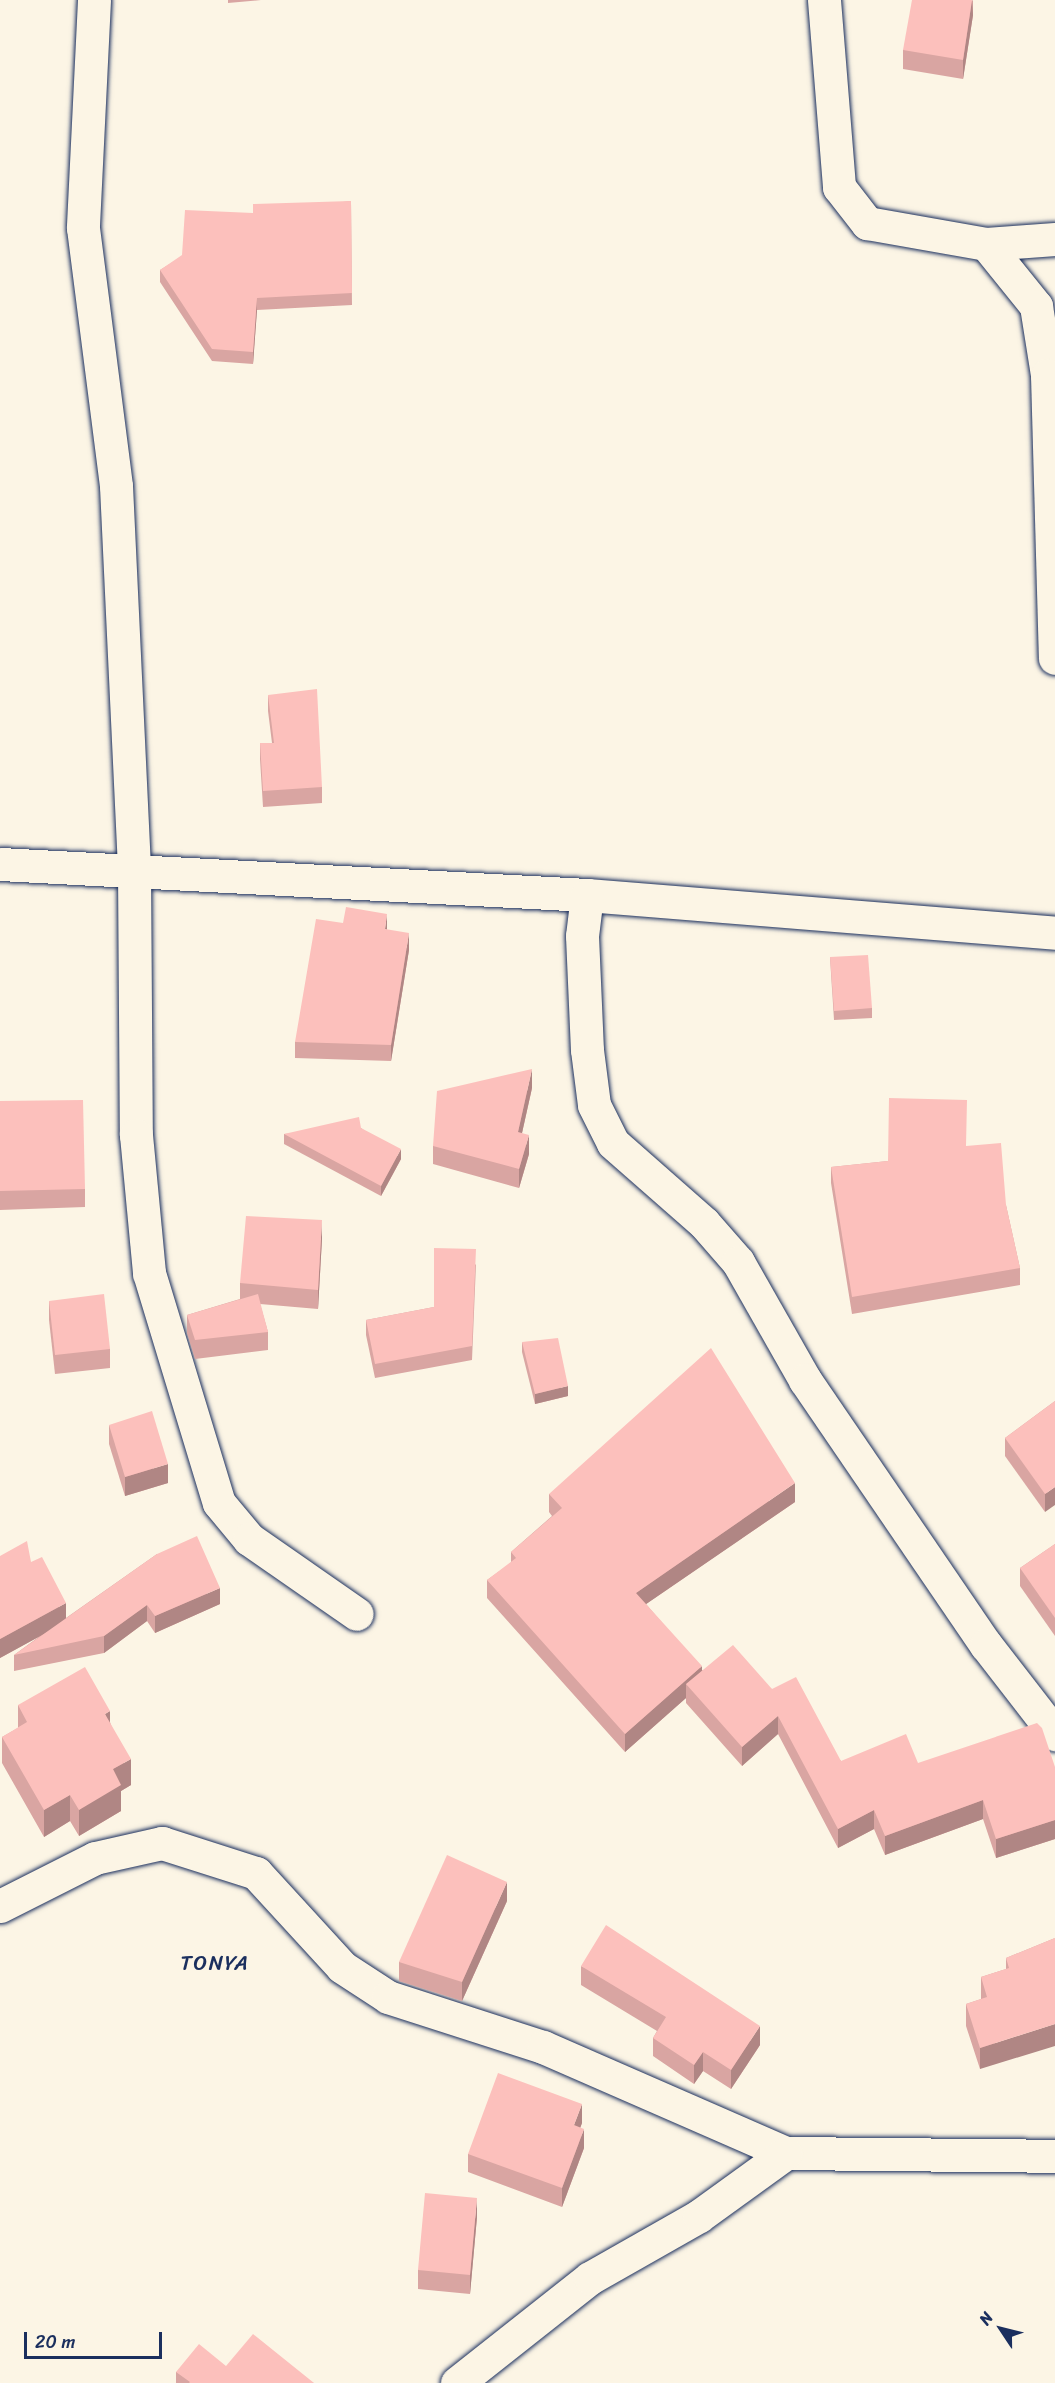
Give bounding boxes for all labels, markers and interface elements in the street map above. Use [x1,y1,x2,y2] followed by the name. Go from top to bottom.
[180,1950,250,1976] district label: TONYA
[971,2299,1031,2359] north arrow
[971,2306,1001,2331] text: N
[27,2320,165,2358] scale bar
[35,2326,75,2358] text: 20 m

